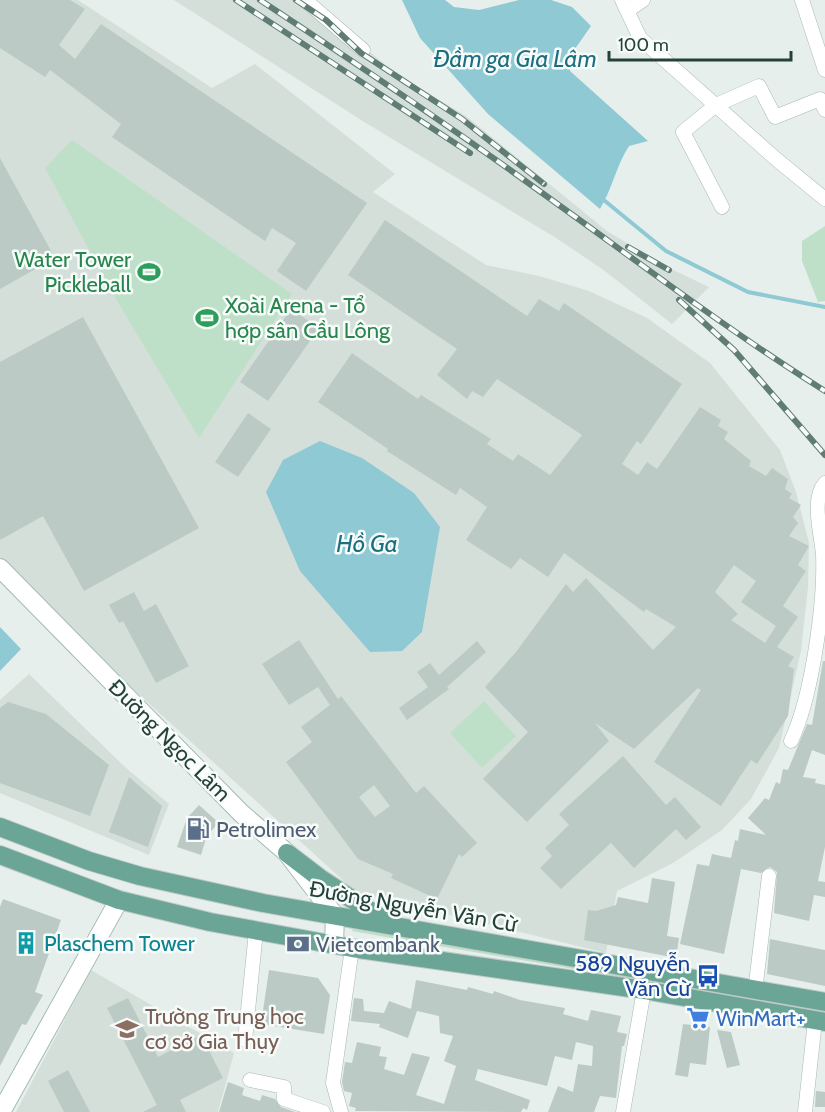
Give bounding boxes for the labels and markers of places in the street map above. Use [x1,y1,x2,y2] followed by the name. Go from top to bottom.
[14,246,132,298] place label: Water Tower Pickleball
[136,259,162,285] sports icon: Water Tower Pickleball
[225,292,391,344] place label: Xoài Arena - Tổ hợp sân Cầu Lông
[194,305,220,331] sports icon: Xoài Arena - Tổ hợp sân Cầu Lông
[185,816,211,842] fuel station icon: Petrolimex
[216,816,317,843] place label: Petrolimex
[13,930,39,956] building icon: Plaschem Tower
[44,930,195,957] place label: Plaschem Tower
[285,931,311,957] bank icon: Vietcombank
[316,931,440,958] place label: Vietcombank
[575,950,691,1002] place label: 589 Nguyễn Văn Cừ
[695,963,721,989] bus stop icon: 589 Nguyễn Văn Cừ
[145,1003,304,1055] place label: Trường Trung học cơ sở Gia Thụy
[685,1005,711,1031] supermarket icon: WinMart+
[716,1005,806,1032] place label: WinMart+
[114,1016,140,1042] school or university icon: Trường Trung học cơ sở Gia Thụy

